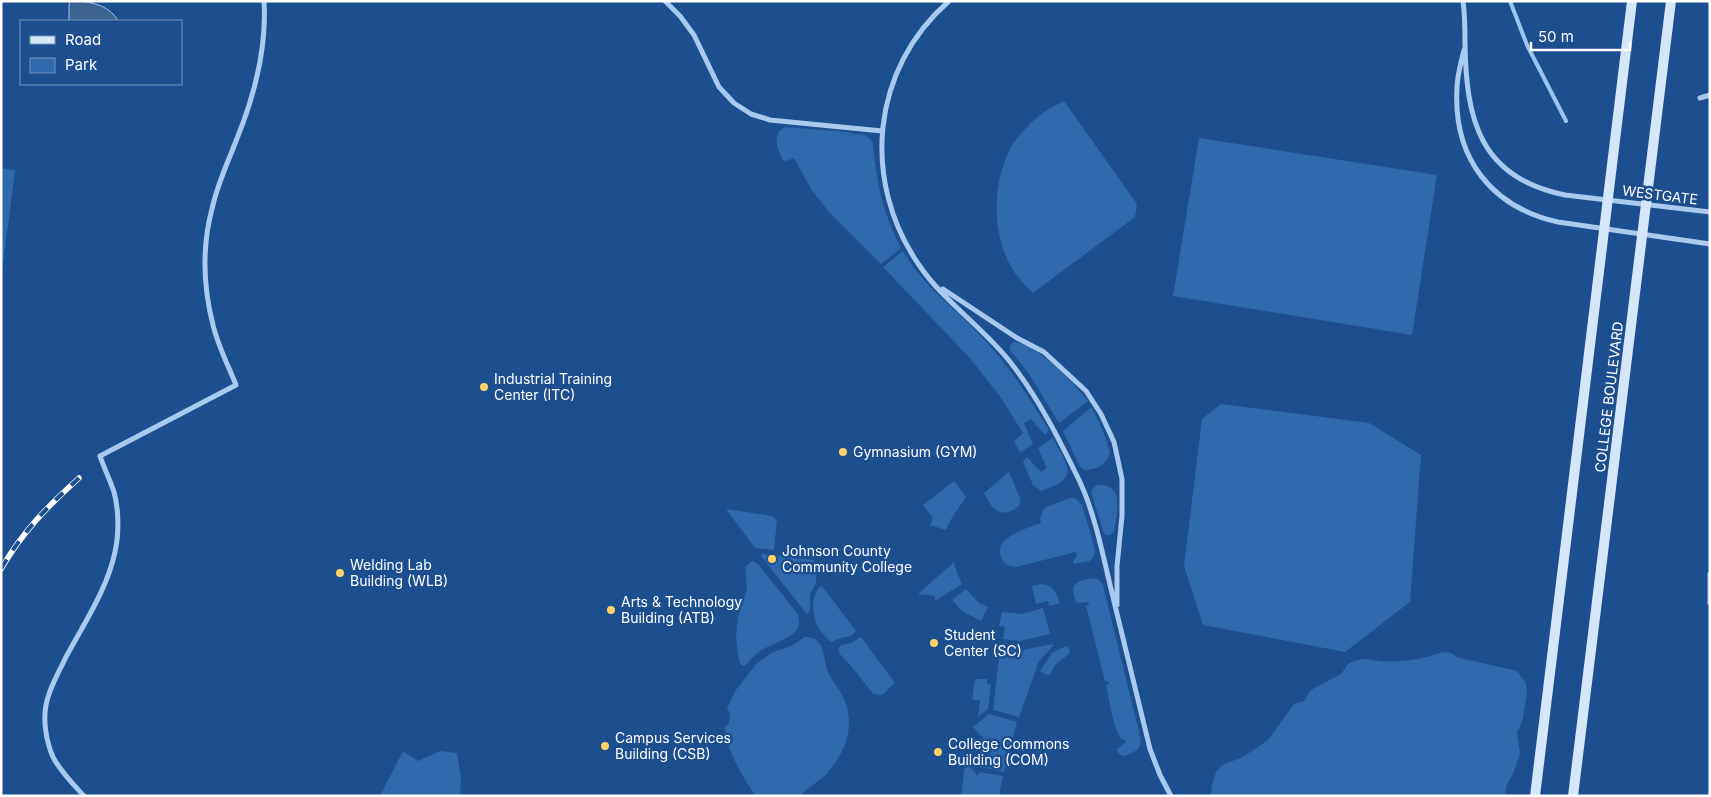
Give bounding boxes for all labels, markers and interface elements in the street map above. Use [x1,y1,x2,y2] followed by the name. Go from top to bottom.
[20,20,182,85] legend
[1531,20,1630,52] scale bar
[1538,27,1574,46] text: 50 m
[65,30,101,49] text: Road
[65,55,98,74] text: Park
[1621,181,1699,208] street label: WESTGATE
[1591,320,1626,473] street label: COLLEGE BOULEVARD
[494,370,612,403] place label: Industrial Training Center (ITC)
[478,381,490,393] marker: Industrial Training Center (ITC)
[853,443,977,460] place label: Gymnasium (GYM)
[837,446,849,458] marker: Gymnasium (GYM)
[782,542,912,575] place label: Johnson County Community College
[766,553,778,565] marker: Johnson County Community College
[350,556,448,589] place label: Welding Lab Building (WLB)
[334,567,346,579] marker: Welding Lab Building (WLB)
[621,593,742,626] place label: Arts & Technology Building (ATB)
[605,604,617,616] marker: Arts & Technology Building (ATB)
[944,626,1022,659] place label: Student Center (SC)
[928,637,940,649] marker: Student Center (SC)
[615,729,731,762] place label: Campus Services Building (CSB)
[948,735,1069,768] place label: College Commons Building (COM)
[599,740,611,752] marker: Campus Services Building (CSB)
[932,746,944,758] marker: College Commons Building (COM)

